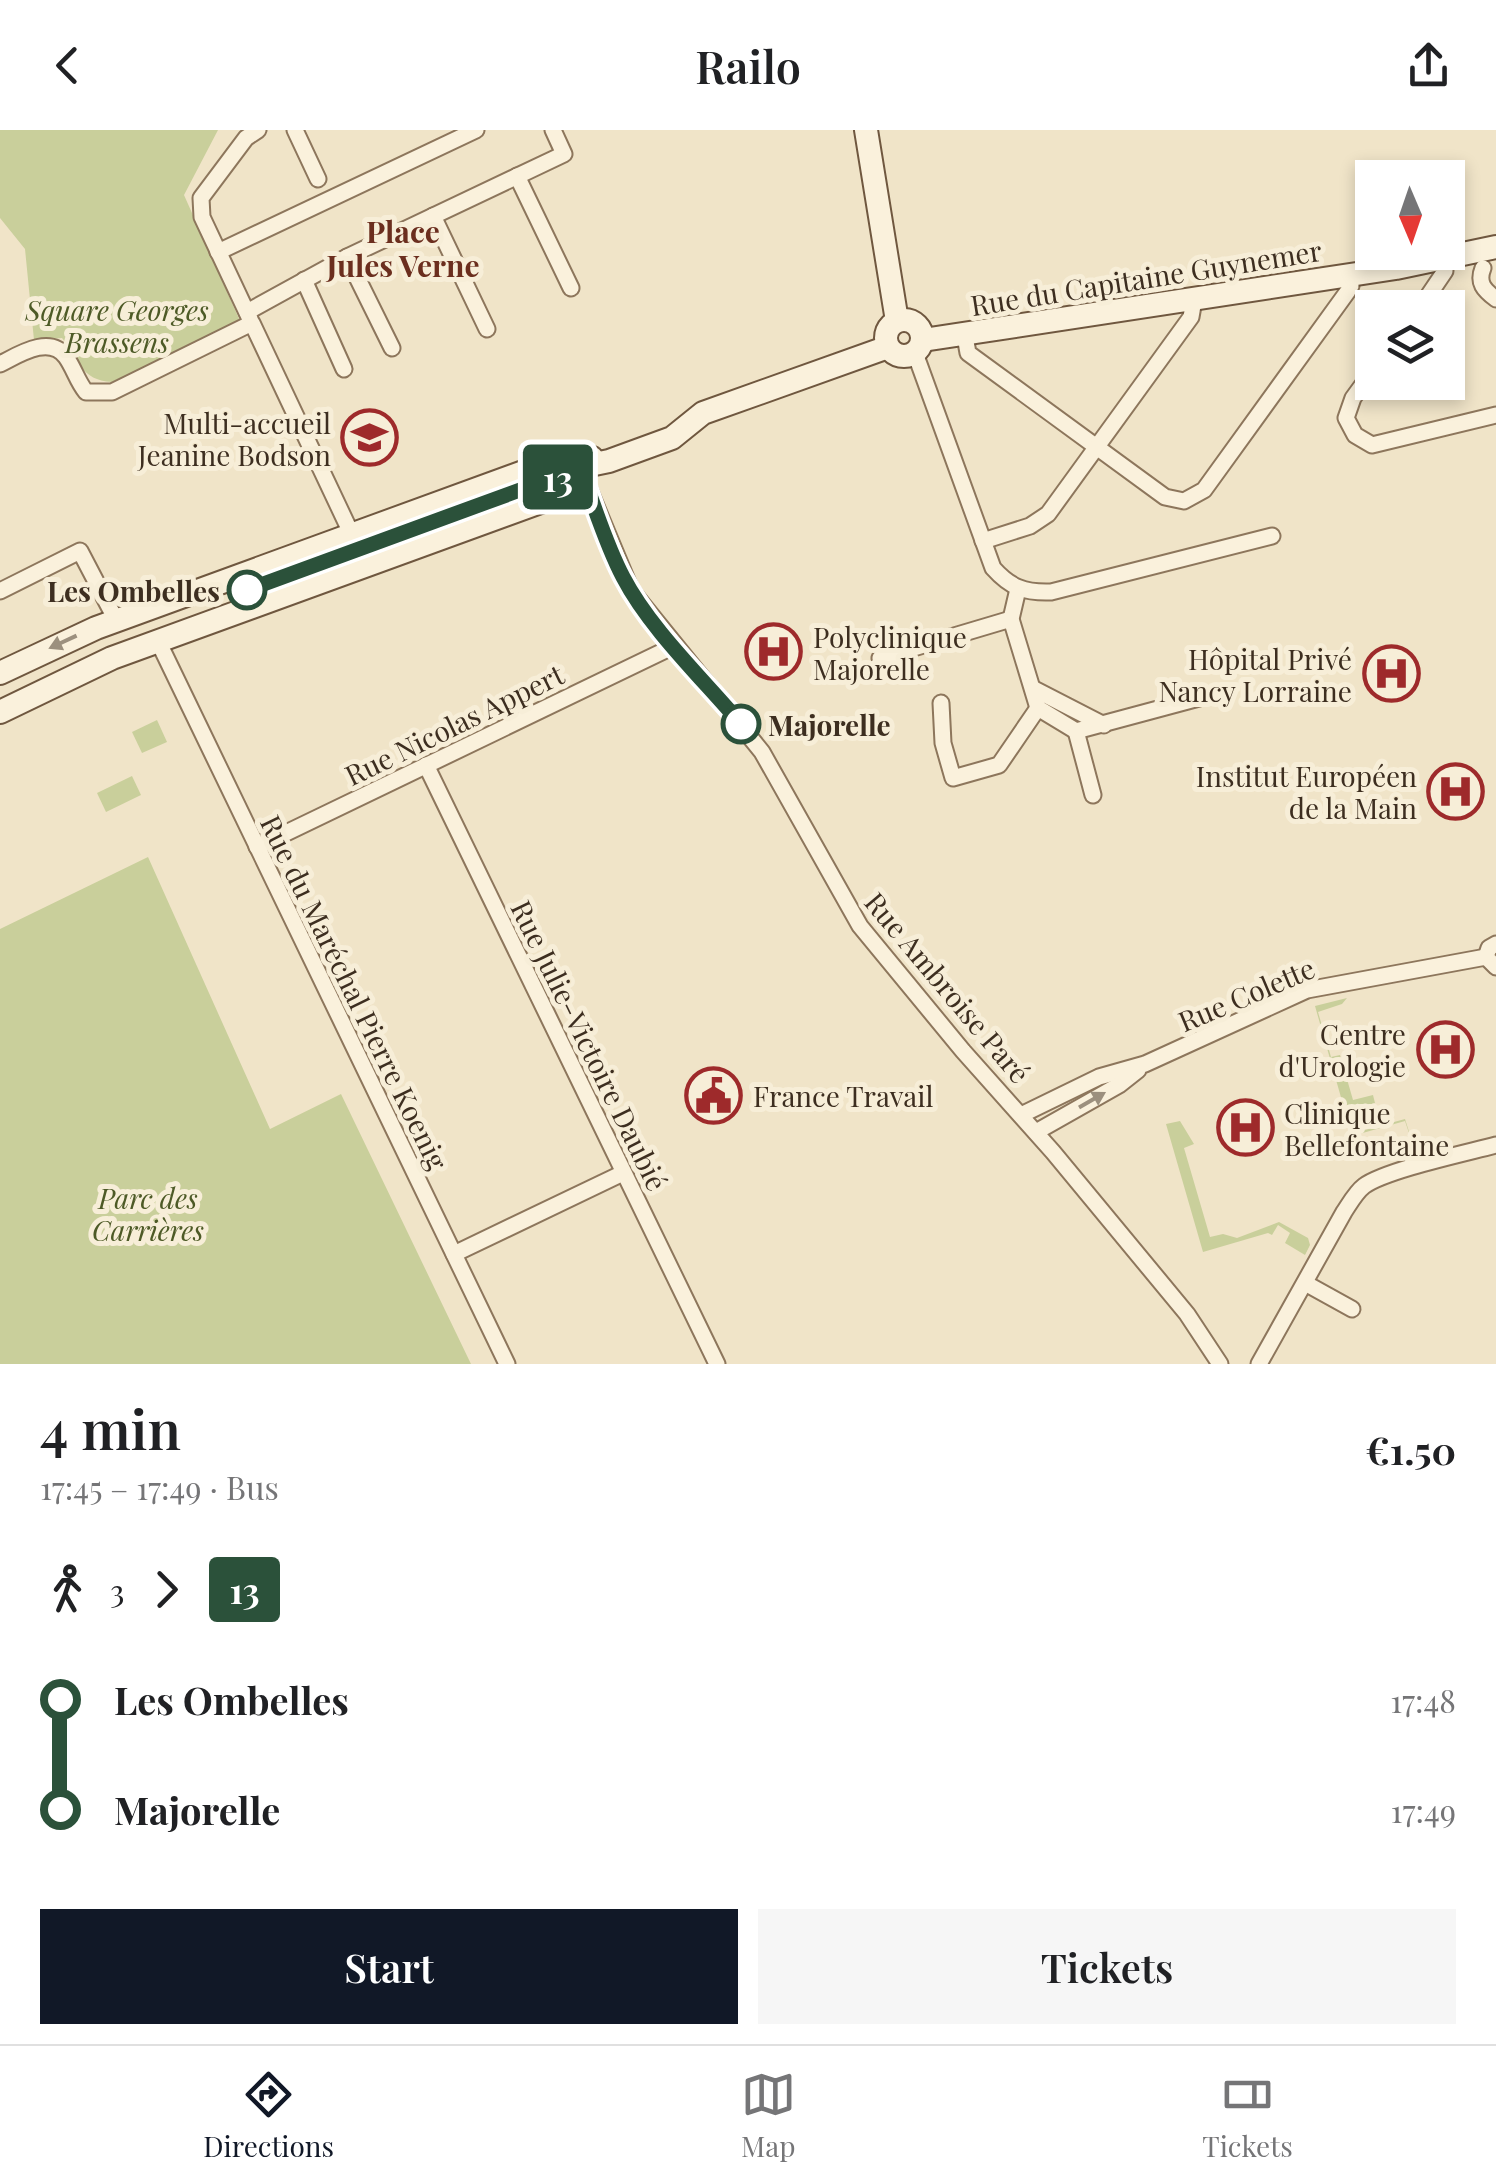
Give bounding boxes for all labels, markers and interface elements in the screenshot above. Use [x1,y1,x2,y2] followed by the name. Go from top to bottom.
[695,35,801,95] text: Railo
[40,38,95,93] icon: back
[1401,38,1456,93] icon: share
[1355,160,1465,270] north arrow
[1355,160,1465,400] map controls
[325,211,480,285] district label: Place Jules Verne
[968,231,1325,323] street label: Rue du Capitaine Guynemer
[1355,290,1465,400] button: layers
[24,291,209,360] park label: Square Georges Brassens
[137,404,331,473] place label: Multi-accueil Jeanine Bodson
[340,408,400,468] school or university icon: Multi-accueil Jeanine Bodson
[513,444,603,510] line badge: 13
[543,454,573,501] text: 13
[228,571,266,609] marker: Les Ombelles
[47,572,220,609] place label: Les Ombelles
[813,618,967,687] place label: Polyclinique Majorelle
[744,622,804,682] hospital icon: Polyclinique Majorelle
[49,634,78,651] one-way arrow
[1158,640,1352,709] place label: Hôpital Privé Nancy Lorraine
[1361,644,1421,704] hospital icon: Hôpital Privé Nancy Lorraine
[338,655,571,793] street label: Rue Nicolas Appert
[722,705,760,743] marker: Majorelle
[768,706,891,743] place label: Majorelle
[1196,757,1417,826] place label: Institut Européen de la Main
[1426,761,1486,821] hospital icon: Institut Européen de la Main
[253,809,457,1176] street label: Rue du Maréchal Pierre Koenig
[857,884,1039,1090] street label: Rue Ambroise Paré
[504,894,676,1196] street label: Rue Julie-Victoire Daubié
[1172,949,1320,1039] street label: Rue Colette
[1279,1015,1406,1084] place label: Centre d'Urologie
[1415,1019,1475,1079] hospital icon: Centre d'Urologie
[684,1065,744,1125] public building icon: France Travail
[753,1077,933,1114] place label: France Travail
[1078,1092,1106,1110] one-way arrow
[1284,1094,1449,1163] place label: Clinique Bellefontaine
[1215,1098,1275,1158] hospital icon: Clinique Bellefontaine
[92,1179,204,1248] park label: Parc des Carrières
[40,1390,181,1464] text: 4 min
[1365,1424,1456,1475] text: €1.50
[40,1465,279,1508] text: 17:45 – 17:49 · Bus
[40,1562,95,1617] icon: walk
[139,1562,194,1617] icon: forward
[229,1566,260,1613] text: 13
[110,1568,124,1611] text: 3
[114,1674,349,1725] text: Les Ombelles
[1390,1678,1456,1721] text: 17:48
[114,1784,280,1835] text: Majorelle
[1391,1788,1456,1831] text: 17:49
[40,1909,738,2024] button: Start
[758,1909,1456,2024] button: Tickets
[203,2067,334,2164] tab: Directions
[741,2067,796,2164] tab: Map
[1202,2067,1293,2164] tab: Tickets

